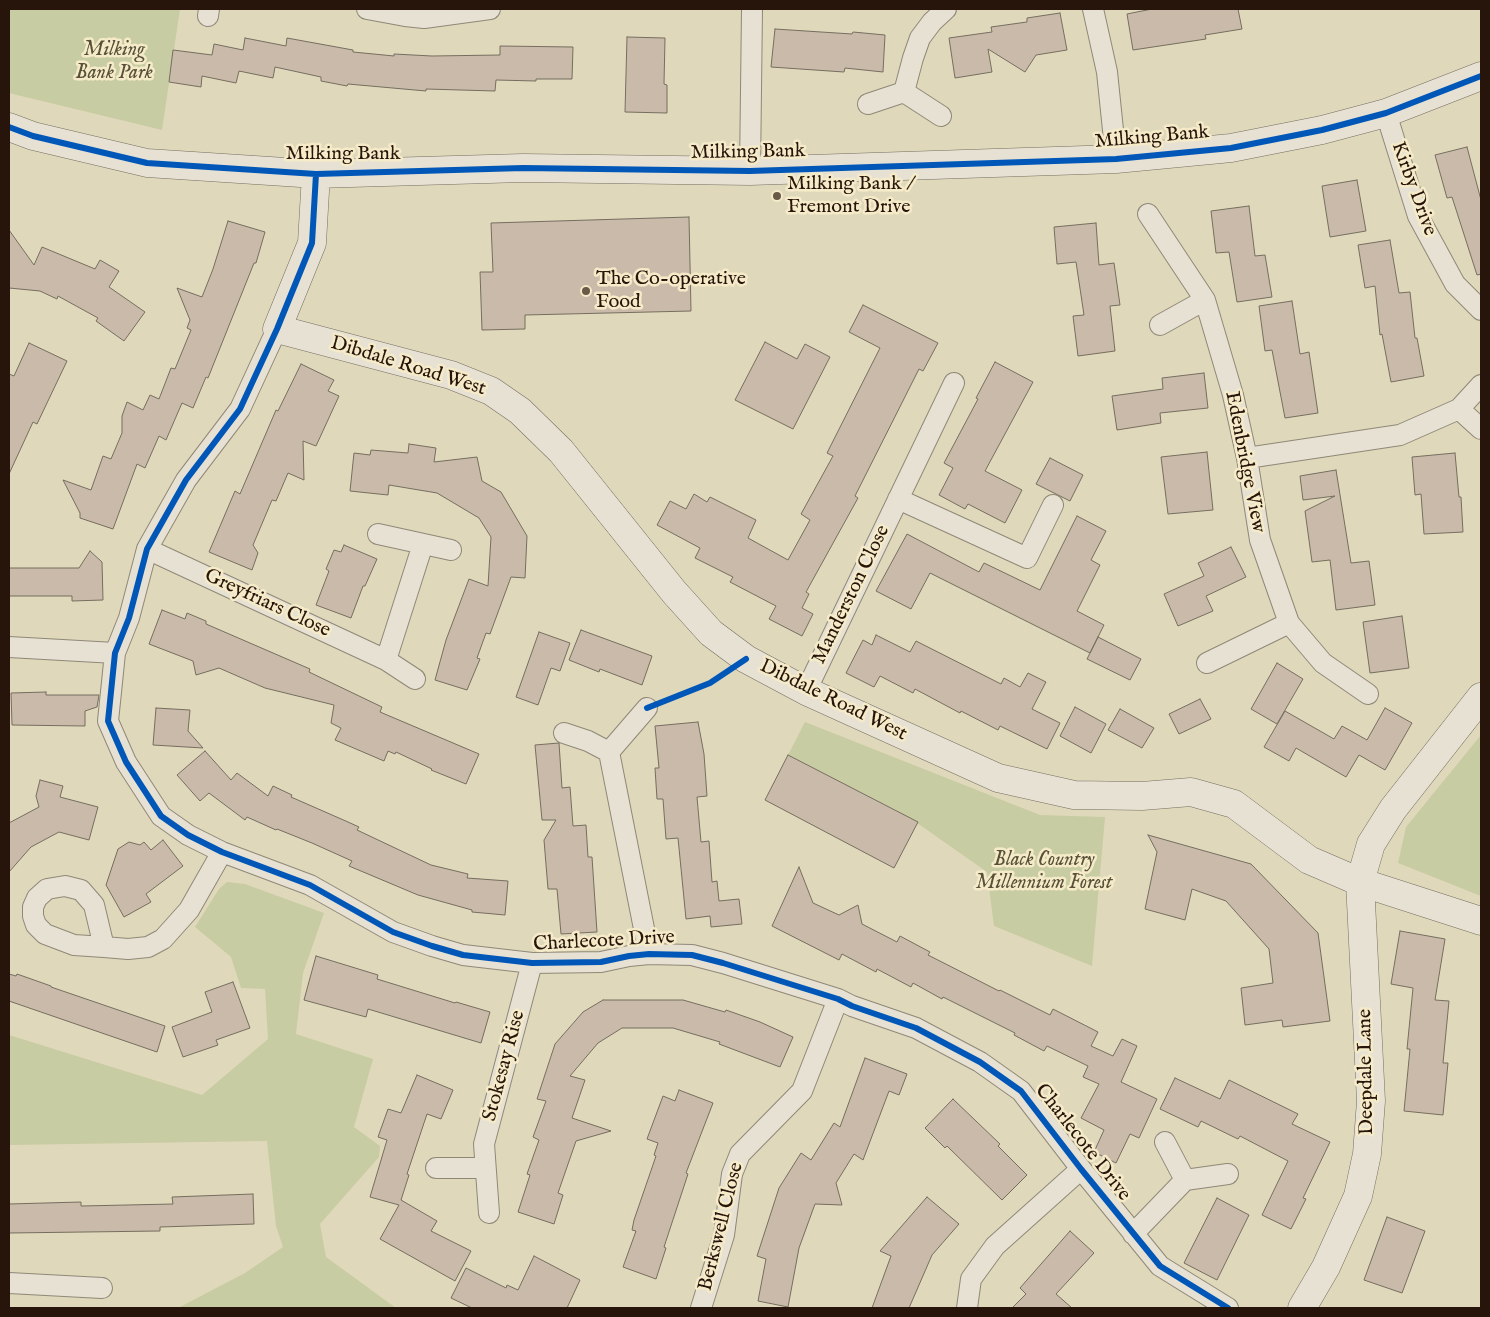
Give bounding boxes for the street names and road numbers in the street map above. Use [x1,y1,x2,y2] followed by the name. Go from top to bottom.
[1094,121,1210,155] street label: Milking Bank
[1385,139,1441,239] street label: Kirby Drive
[690,140,806,166] street label: Milking Bank
[286,143,400,167] street label: Milking Bank
[328,332,488,402] street label: Dibdale Road West
[1219,389,1269,535] street label: Edenbridge View
[808,522,896,668] street label: Manderston Close
[200,564,334,644] street label: Greyfriars Close
[755,655,911,747] street label: Dibdale Road West
[533,926,675,958] street label: Charlecote Drive
[479,1008,531,1124] street label: Stokesay Rise
[1354,1009,1380,1135] street label: Deepdale Lane
[1029,1080,1135,1206] street label: Charlecote Drive
[694,1160,750,1294] street label: Berkswell Close

